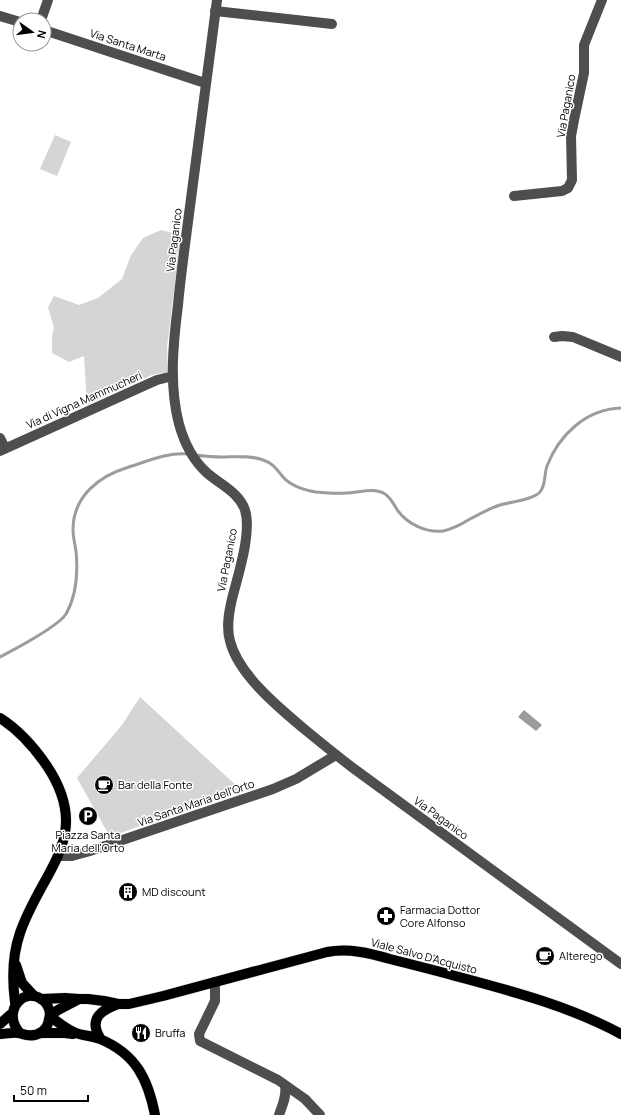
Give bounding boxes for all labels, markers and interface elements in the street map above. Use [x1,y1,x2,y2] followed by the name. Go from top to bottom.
[12,12,52,52] north arrow
[88,25,168,64] street label: Via Santa Marta
[34,29,50,40] text: N
[553,73,579,139] street label: Via Paganico
[162,207,185,273] street label: Via Paganico
[24,367,144,432] street label: Via di Vigna Mammucheri
[213,527,240,593] street label: Via Paganico
[93,774,115,796] cafe icon: Bar della Fonte
[136,775,257,830] street label: Via Santa Maria dell'Orto
[118,777,193,792] place label: Bar della Fonte
[411,793,472,843] street label: Via Paganico
[77,805,99,827] parking icon: Piazza Santa Maria dell'Orto
[52,827,125,855] place label: Piazza Santa Maria dell'Orto
[117,881,139,903] building icon: MD discount
[142,884,206,899] place label: MD discount
[400,902,480,930] place label: Farmacia Dottor Core Alfonso
[375,905,397,927] pharmacy icon: Farmacia Dottor Core Alfonso
[369,934,479,977] street label: Viale Salvo D'Acquisto
[534,945,556,967] cafe icon: Alterego
[559,948,603,963] place label: Alterego
[130,1022,152,1044] restaurant icon: Bruffa
[155,1025,185,1040] place label: Bruffa
[14,1077,88,1103] scale bar
[20,1082,47,1099] text: 50 m

